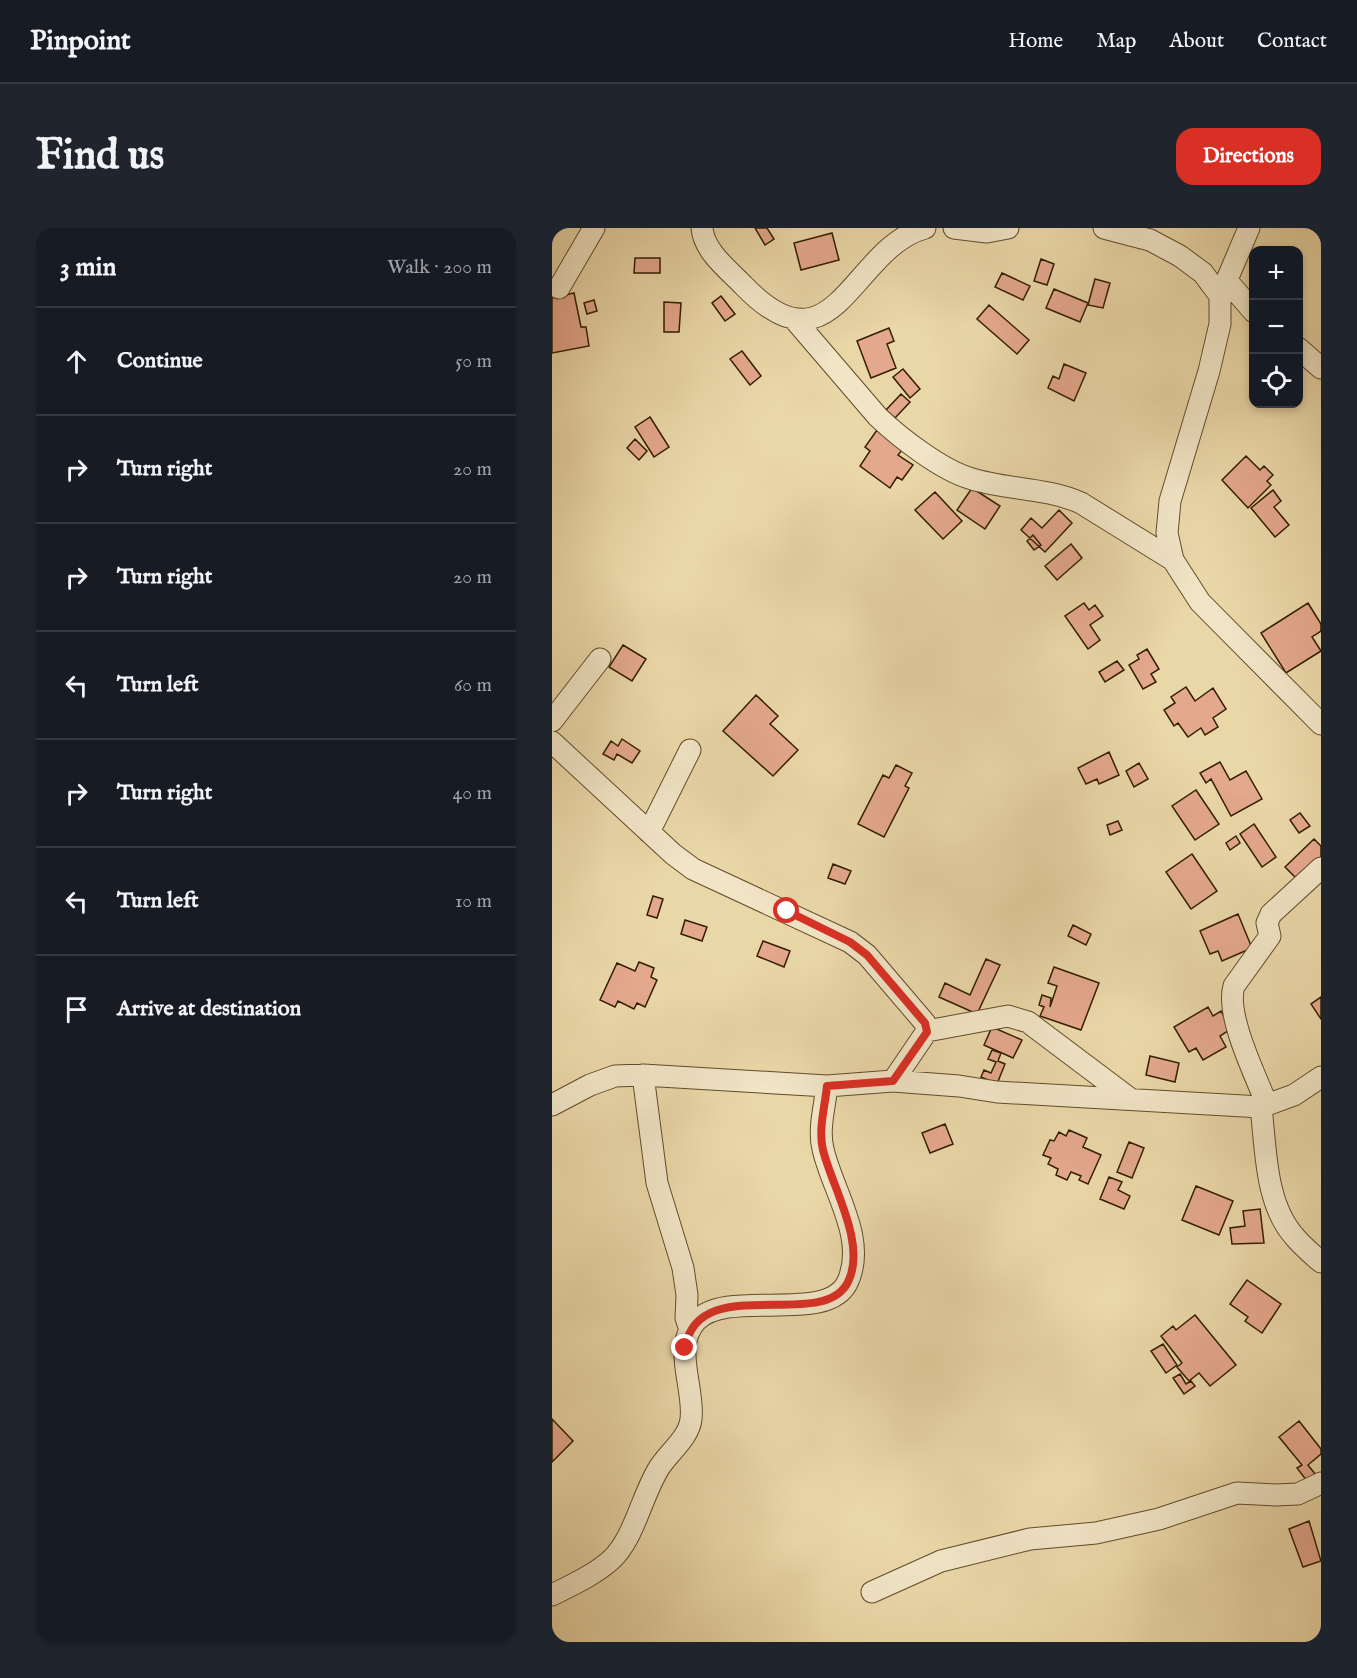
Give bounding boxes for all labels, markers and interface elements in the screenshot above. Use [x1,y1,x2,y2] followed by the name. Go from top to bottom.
[30,24,131,59] text: Pinpoint
[1008,28,1063,55] text: Home
[1096,28,1136,55] text: Map
[1169,28,1224,55] text: About
[1257,28,1327,55] text: Contact
[1176,128,1321,185] button: Directions
[36,130,164,183] text: Find us
[1249,246,1303,408] map controls
[1249,246,1303,300] button: +
[60,251,116,284] text: 3 min
[387,255,492,280] text: Walk · 200 m
[1249,300,1303,354] button: −
[60,345,93,378] icon: ahead
[117,347,203,375] text: Continue
[455,349,492,374] text: 50 m
[1249,354,1303,408] button: locate
[60,453,93,486] icon: right
[117,455,212,483] text: Turn right
[453,457,492,482] text: 20 m
[60,561,93,594] icon: right
[117,563,212,591] text: Turn right
[453,565,492,590] text: 20 m
[60,669,93,702] icon: left
[117,671,199,699] text: Turn left
[454,673,492,698] text: 60 m
[60,777,93,810] icon: right
[117,779,212,807] text: Turn right
[453,781,492,806] text: 40 m
[60,885,93,918] icon: left
[117,887,199,915] text: Turn left
[455,889,492,914] text: 10 m
[773,897,799,923] route start
[60,993,93,1026] icon: arrive
[117,995,301,1023] text: Arrive at destination
[671,1334,697,1360] route end

